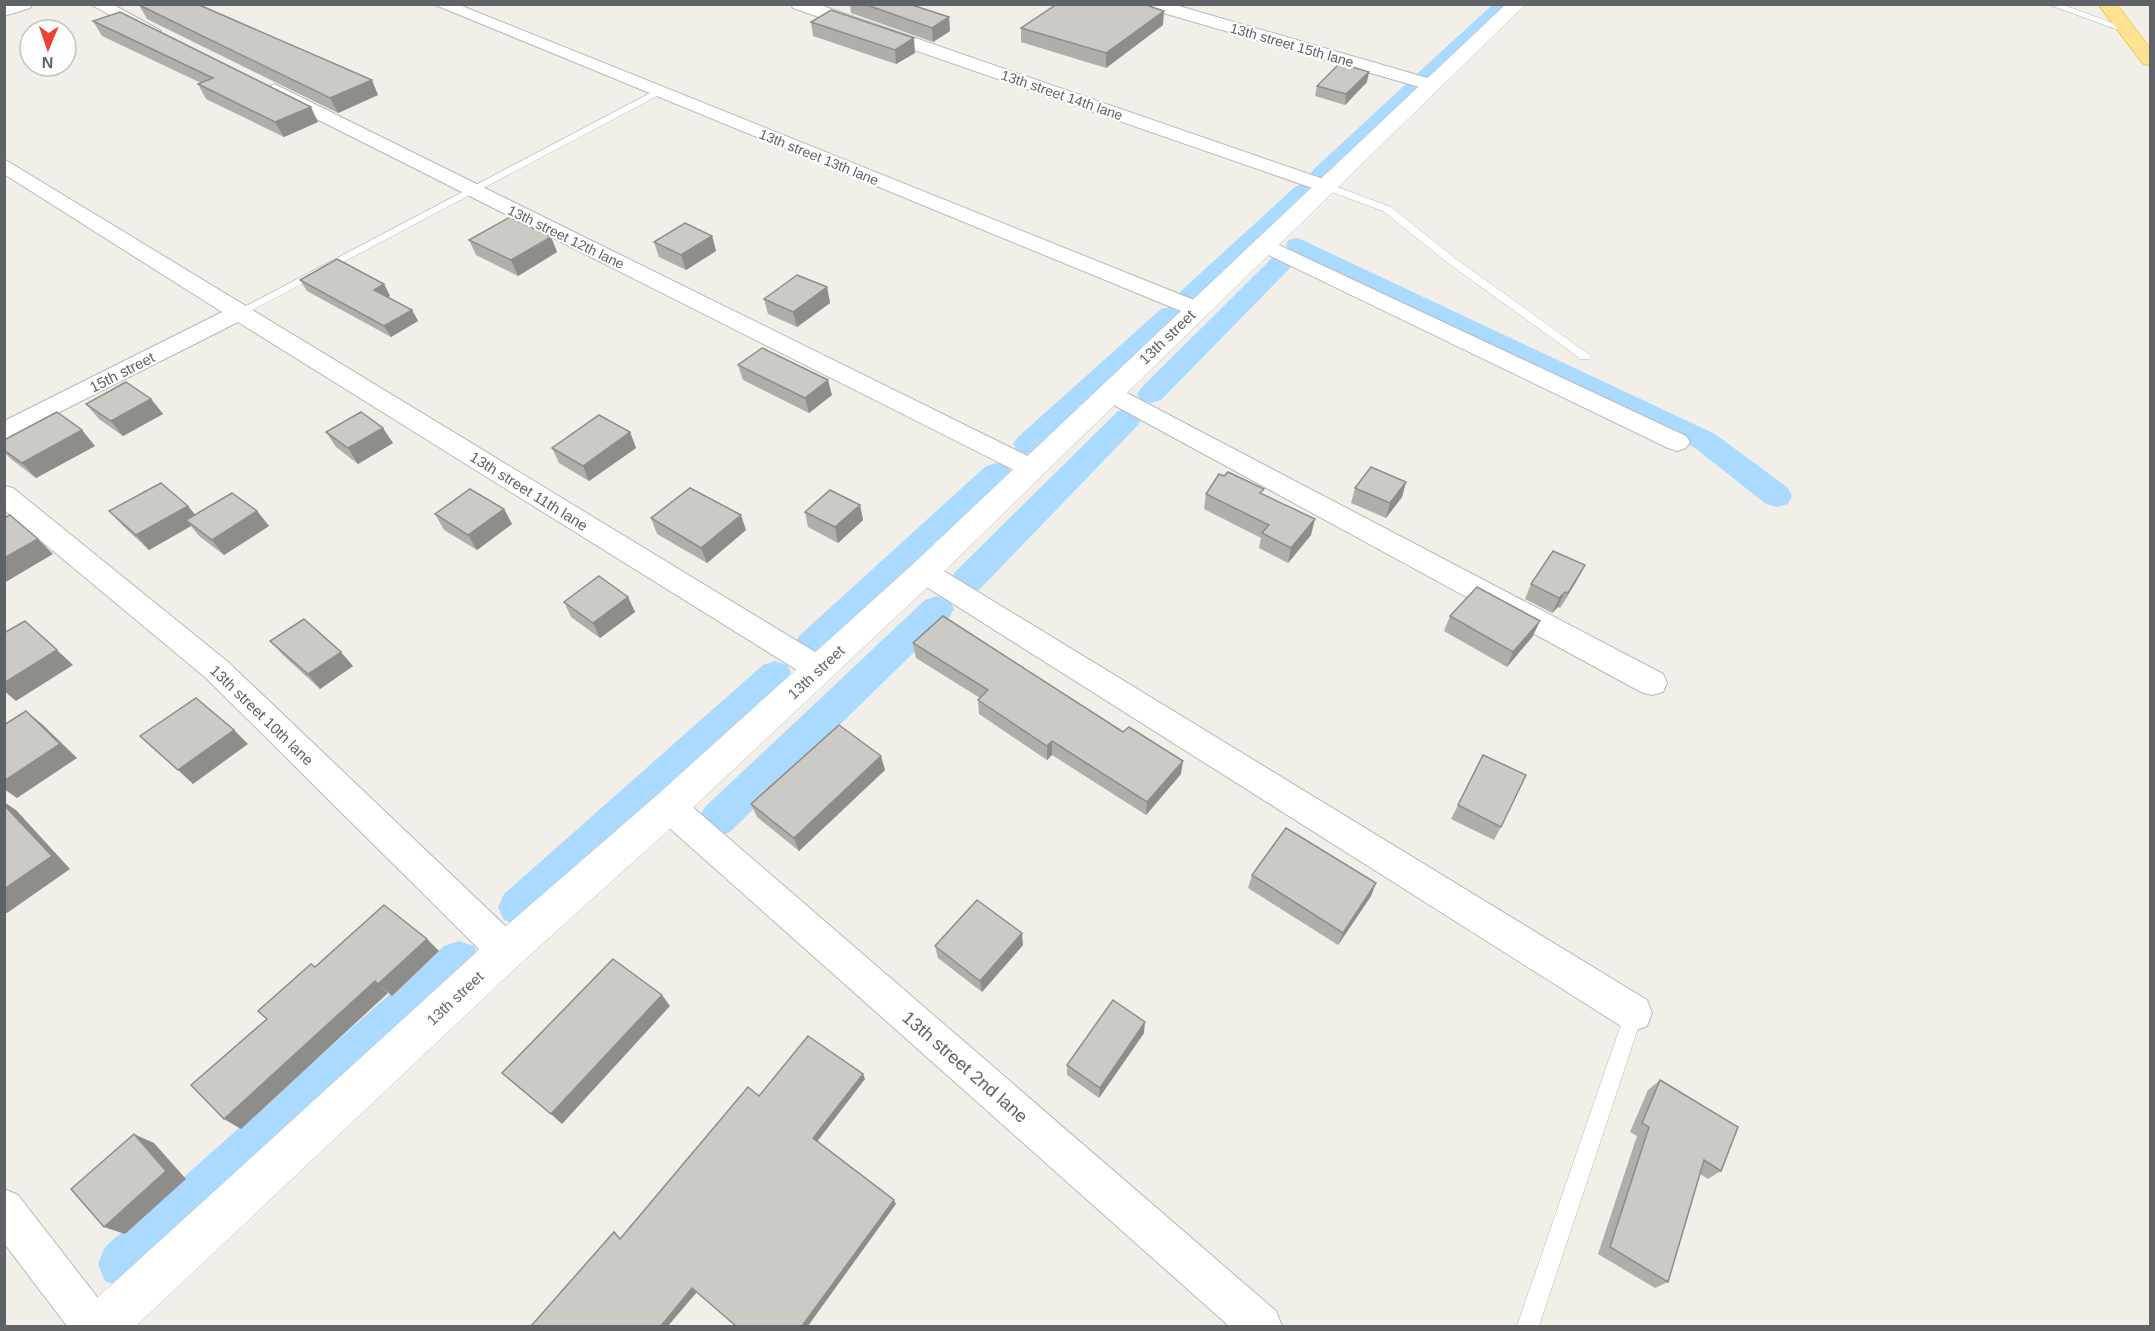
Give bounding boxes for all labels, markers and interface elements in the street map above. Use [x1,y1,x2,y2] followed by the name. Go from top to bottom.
[18,18,78,78] north arrow
[1228,20,1356,70] street label: 13th street 15th lane
[41,54,54,71] text: N
[999,67,1125,123] street label: 13th street 14th lane
[757,126,881,188] street label: 13th street 13th lane
[505,202,627,272] street label: 13th street 12th lane
[1136,306,1199,368] street label: 13th street
[87,348,158,396] street label: 15th street
[467,448,591,534] street label: 13th street 11th lane
[784,641,848,702] street label: 13th street
[207,661,317,769] street label: 13th street 10th lane
[423,967,487,1028] street label: 13th street
[898,1007,1032,1127] street label: 13th street 2nd lane

